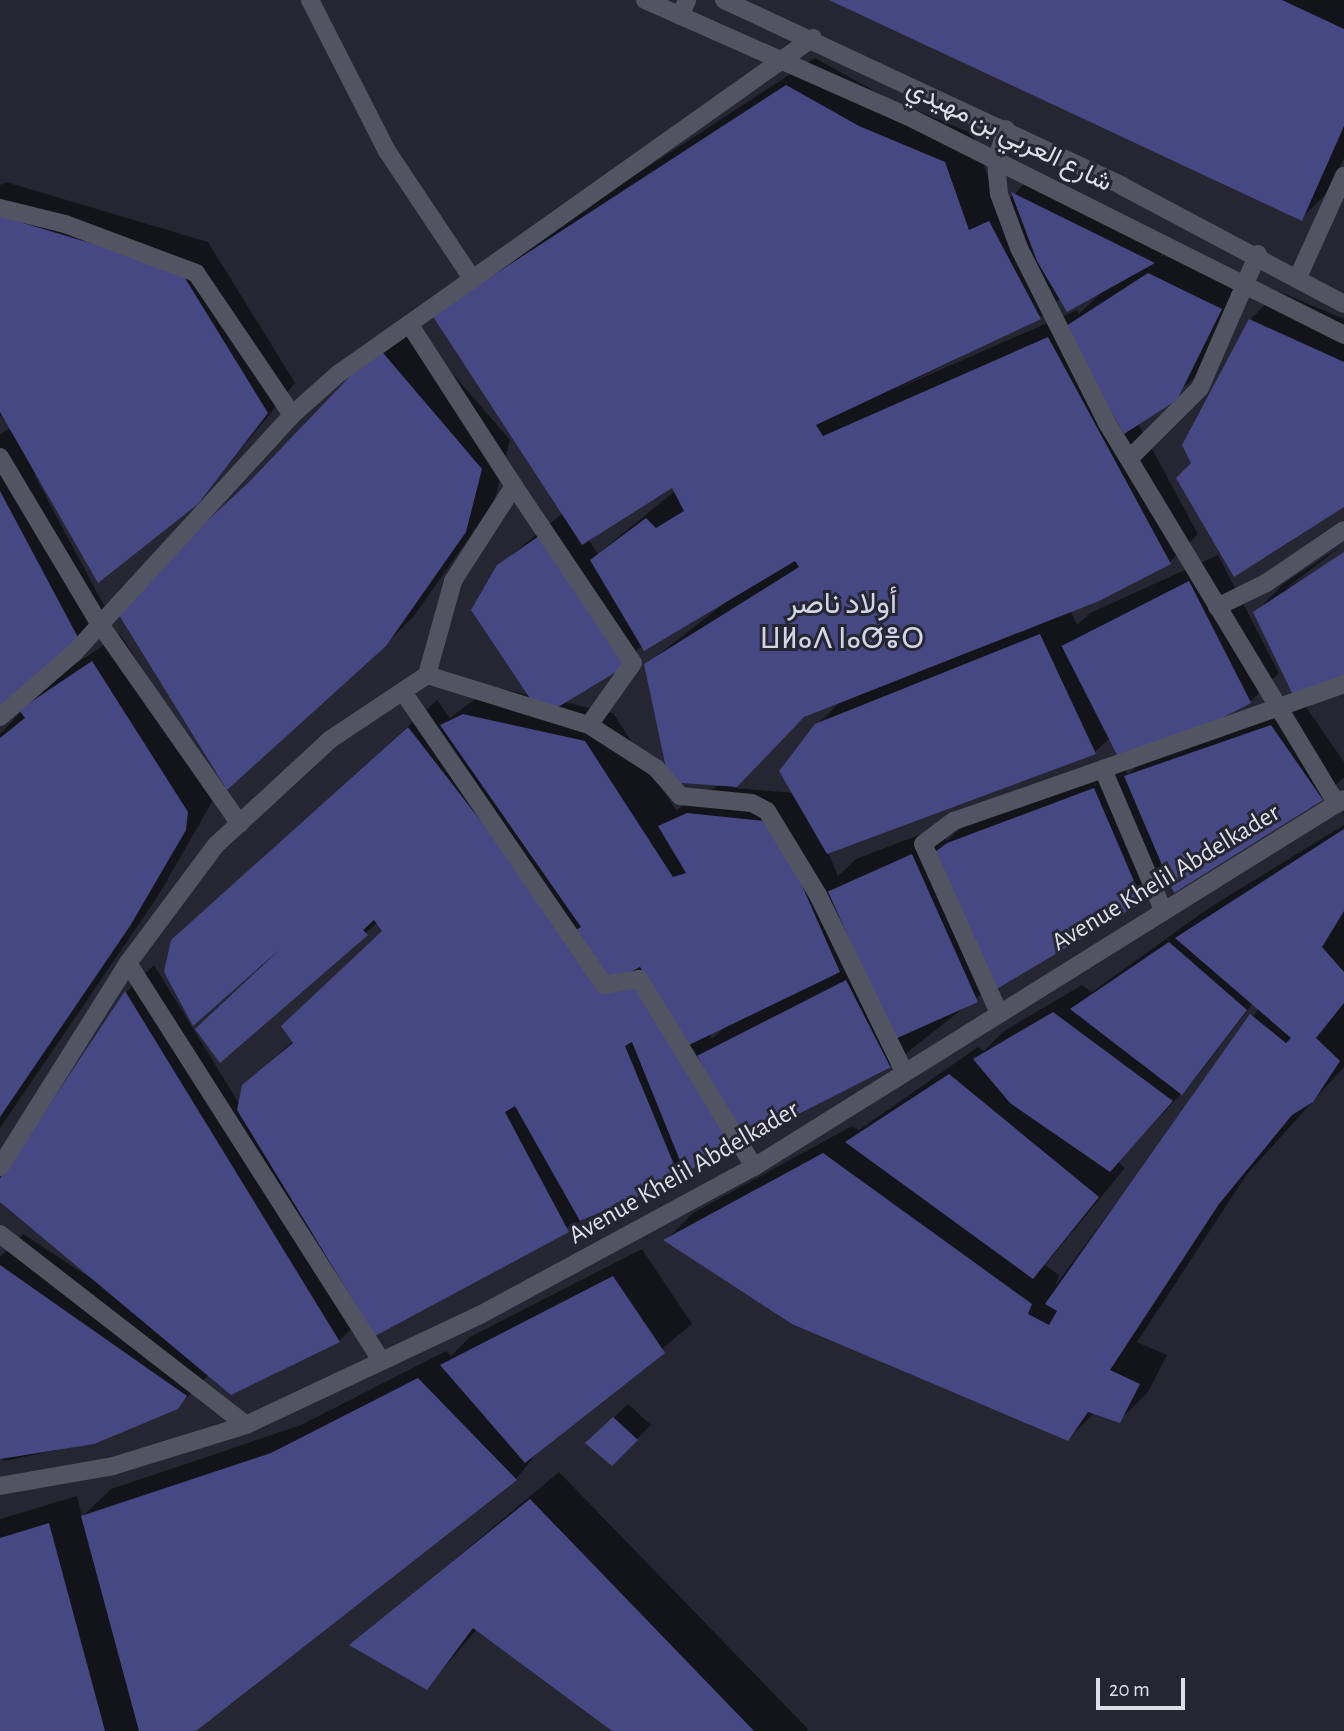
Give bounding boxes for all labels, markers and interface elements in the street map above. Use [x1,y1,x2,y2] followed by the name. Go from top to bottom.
[901,73,1117,199] street label: شارع العربي بن مهيدي
[760,586,924,656] district label: أولاد ناصر ⵡⵍⴰⴷ ⵏⴰⵚⴻⵔ
[1046,797,1286,959] street label: Avenue Khelil Abdelkader
[563,1094,805,1252] street label: Avenue Khelil Abdelkader
[1099,1664,1188,1708] scale bar
[1109,1679,1150,1700] text: 20 m

